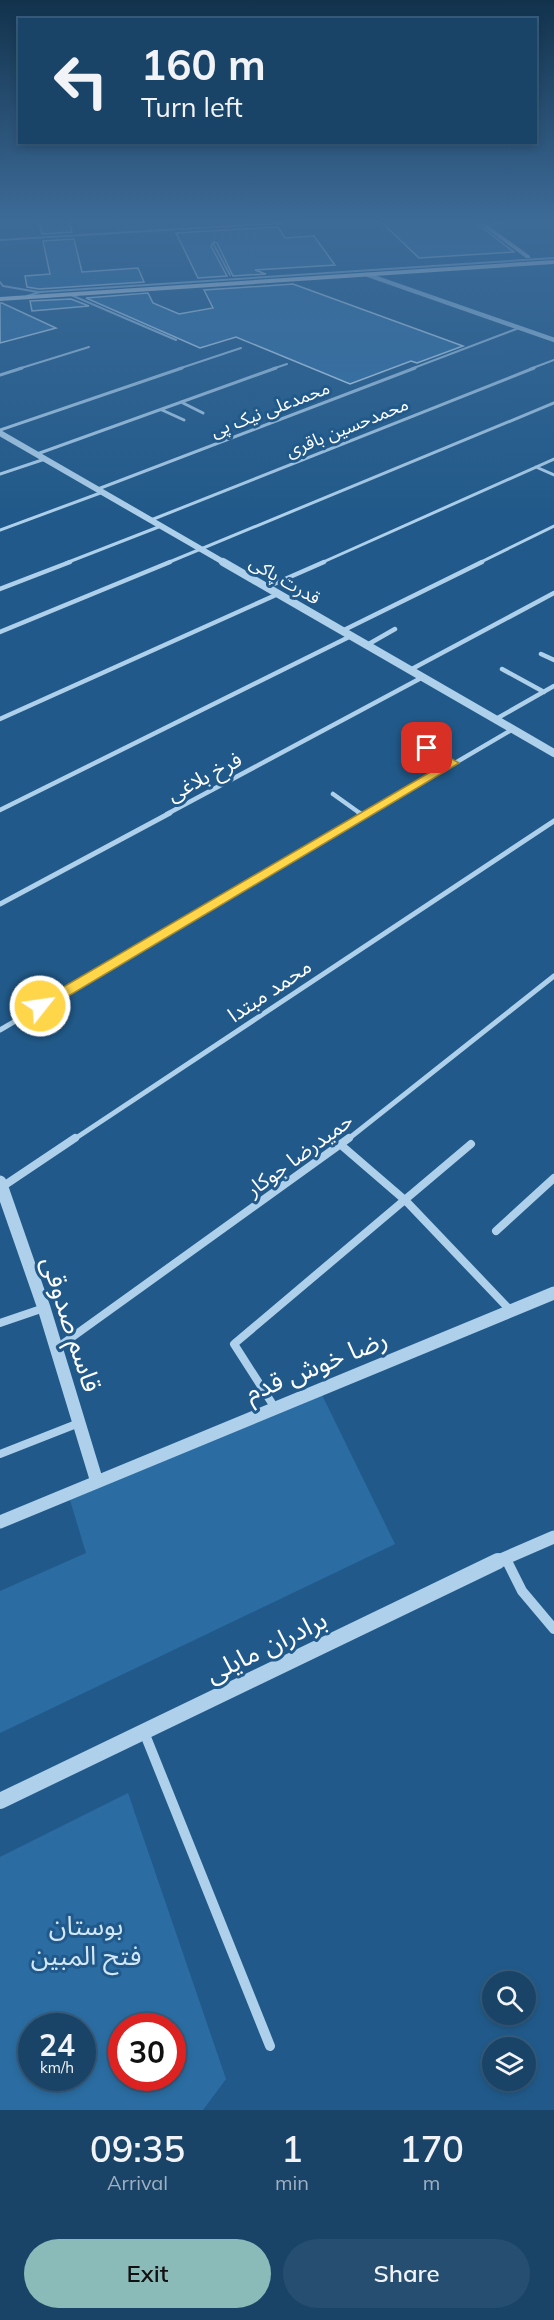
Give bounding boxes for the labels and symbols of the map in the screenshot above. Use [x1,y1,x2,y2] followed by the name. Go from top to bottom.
[207,376,333,442] street label: محمدعلی نیک پی
[282,392,412,462] street label: محمدحسین باقری
[245,551,325,610] street label: قدرت پاکی
[401,722,452,773] pin
[162,746,247,809] street label: فرخ بلاغی
[222,953,316,1027] street label: محمد مبتدا
[8,974,72,1038] position arrow
[240,1106,358,1202] street label: حمیدرضا جوکار
[31,1252,109,1397] street label: قاسم صدوقی
[240,1322,393,1412] street label: رضا خوش قدم
[200,1602,332,1690] street label: برادران مایلی
[31,1909,141,1976] park label: بوستان فتح المبین
[108,2013,186,2091] speed limit sign: 30

